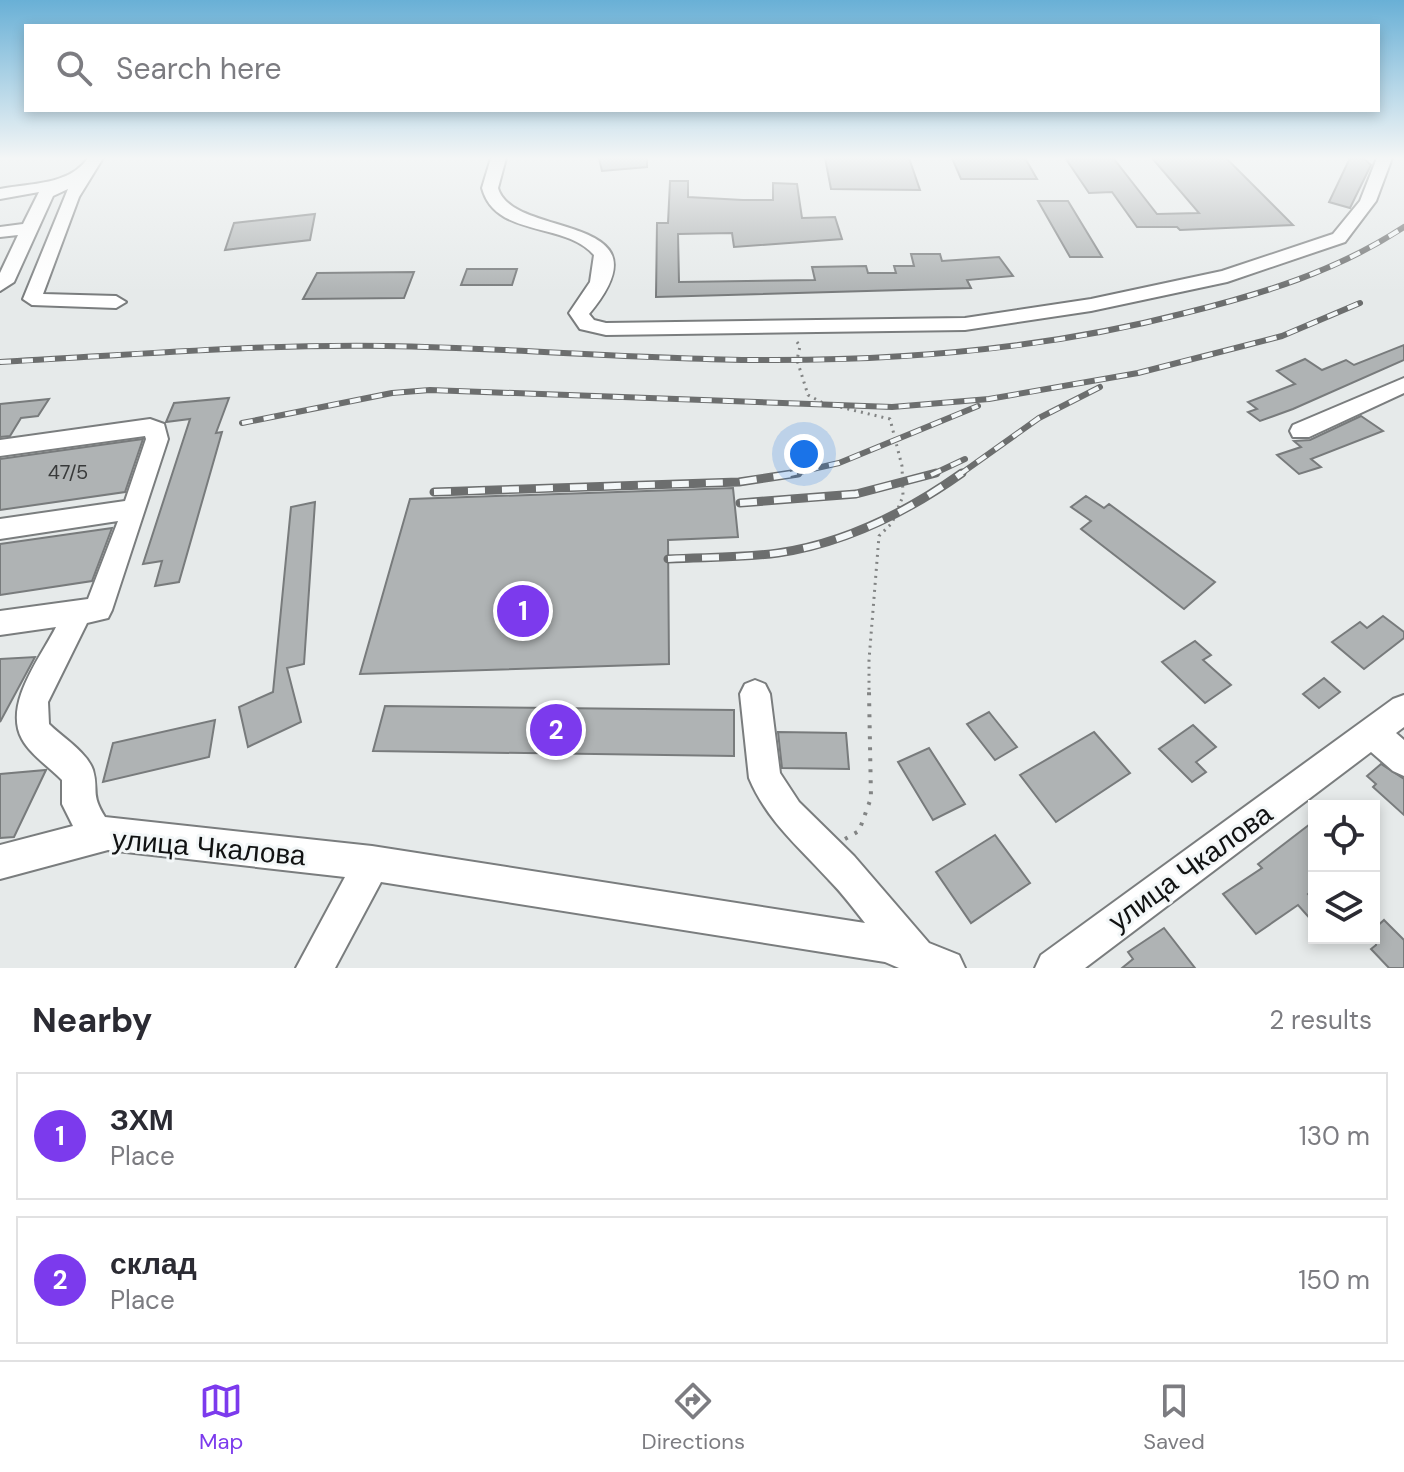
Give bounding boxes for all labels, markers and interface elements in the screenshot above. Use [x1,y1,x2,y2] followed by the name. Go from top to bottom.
[24,24,1380,112] search box
[52,46,96,90] icon: search
[116,49,282,88] text: Search here
[784,434,824,474] your location
[48,459,88,485] house number: 47/5
[497,581,549,641] pin: 1
[530,700,582,760] pin: 2
[1101,795,1280,939] street label: улица Чкалова
[1308,800,1380,944] map controls
[1308,800,1380,872] button: locate
[111,821,308,874] street label: улица Чкалова
[1308,872,1380,944] button: layers
[32,998,152,1043] text: Nearby
[1269,1003,1372,1037] text: 2 results
[110,1100,174,1139] text: ЗХМ
[55,1119,65,1153] text: 1
[1299,1119,1370,1153] text: 130 m
[110,1139,175,1173] text: Place
[110,1244,197,1283] text: склад
[52,1263,68,1297] text: 2
[1298,1263,1370,1297] text: 150 m
[110,1283,175,1317] text: Place
[199,1379,243,1456] tab: Map
[642,1379,745,1456] tab: Directions
[1143,1379,1205,1456] tab: Saved

